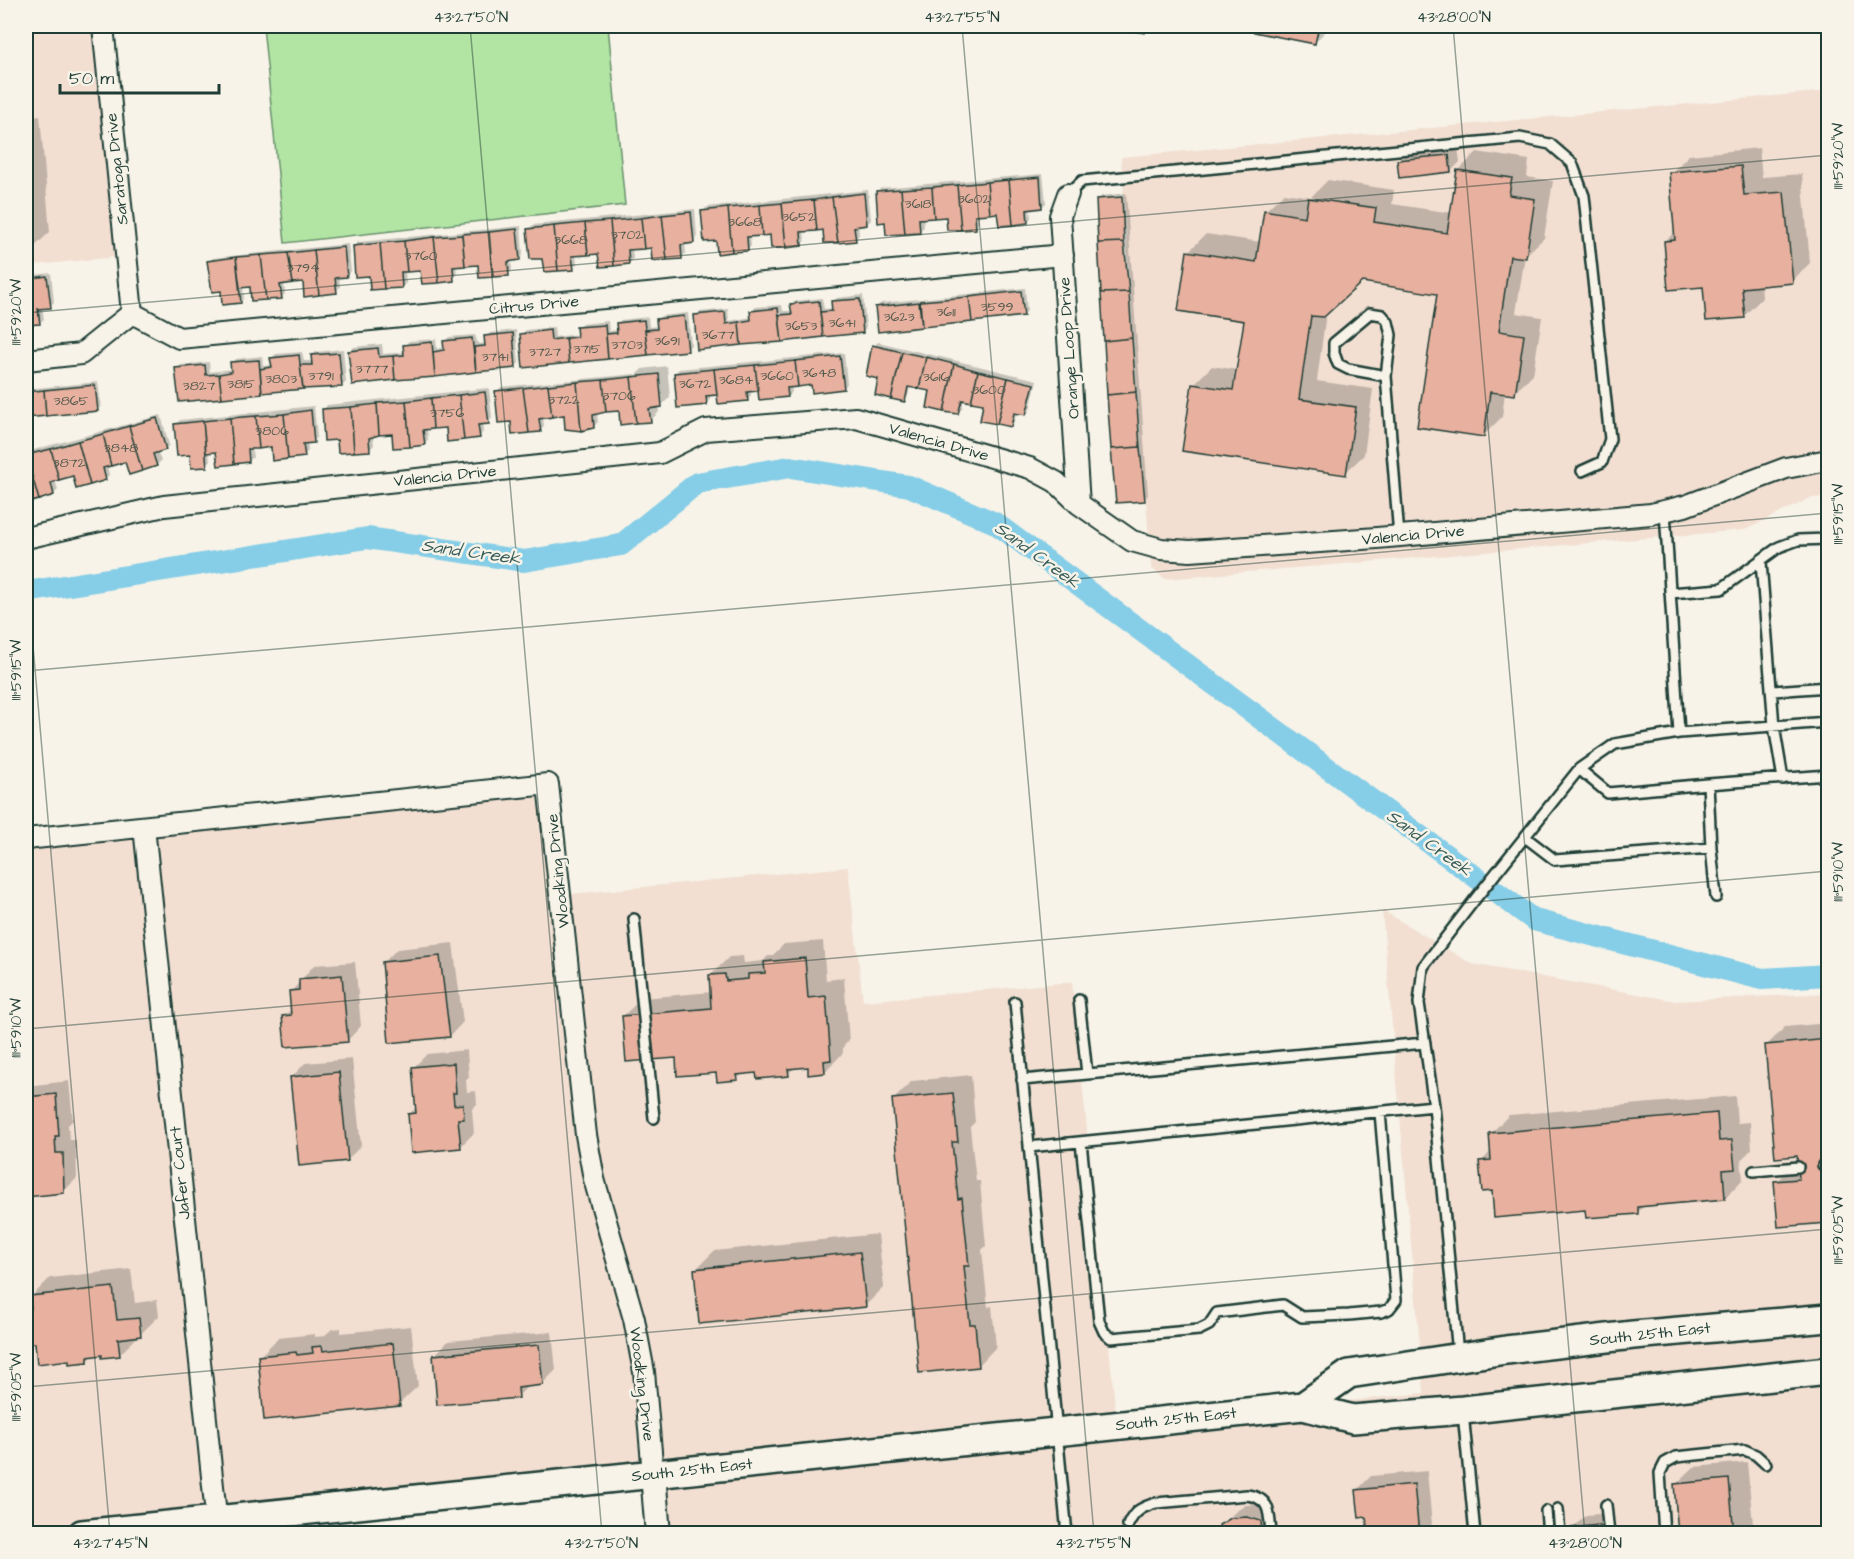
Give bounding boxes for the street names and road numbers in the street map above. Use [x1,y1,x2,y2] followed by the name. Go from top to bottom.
[100,112,135,226] street label: Saratoga Drive
[1053,276,1086,420] street label: Orange Loop Drive
[488,290,580,320] street label: Citrus Drive
[886,417,992,467] street label: Valencia Drive
[393,460,498,492] street label: Valencia Drive
[1361,520,1466,550] street label: Valencia Drive
[541,812,576,929] street label: Woodking Drive
[164,1125,196,1221] street label: Jafer Court
[1588,1317,1712,1351] street label: South 25th East
[623,1326,660,1443] street label: Woodking Drive
[1114,1402,1238,1436] street label: South 25th East
[630,1453,754,1487] street label: South 25th East

